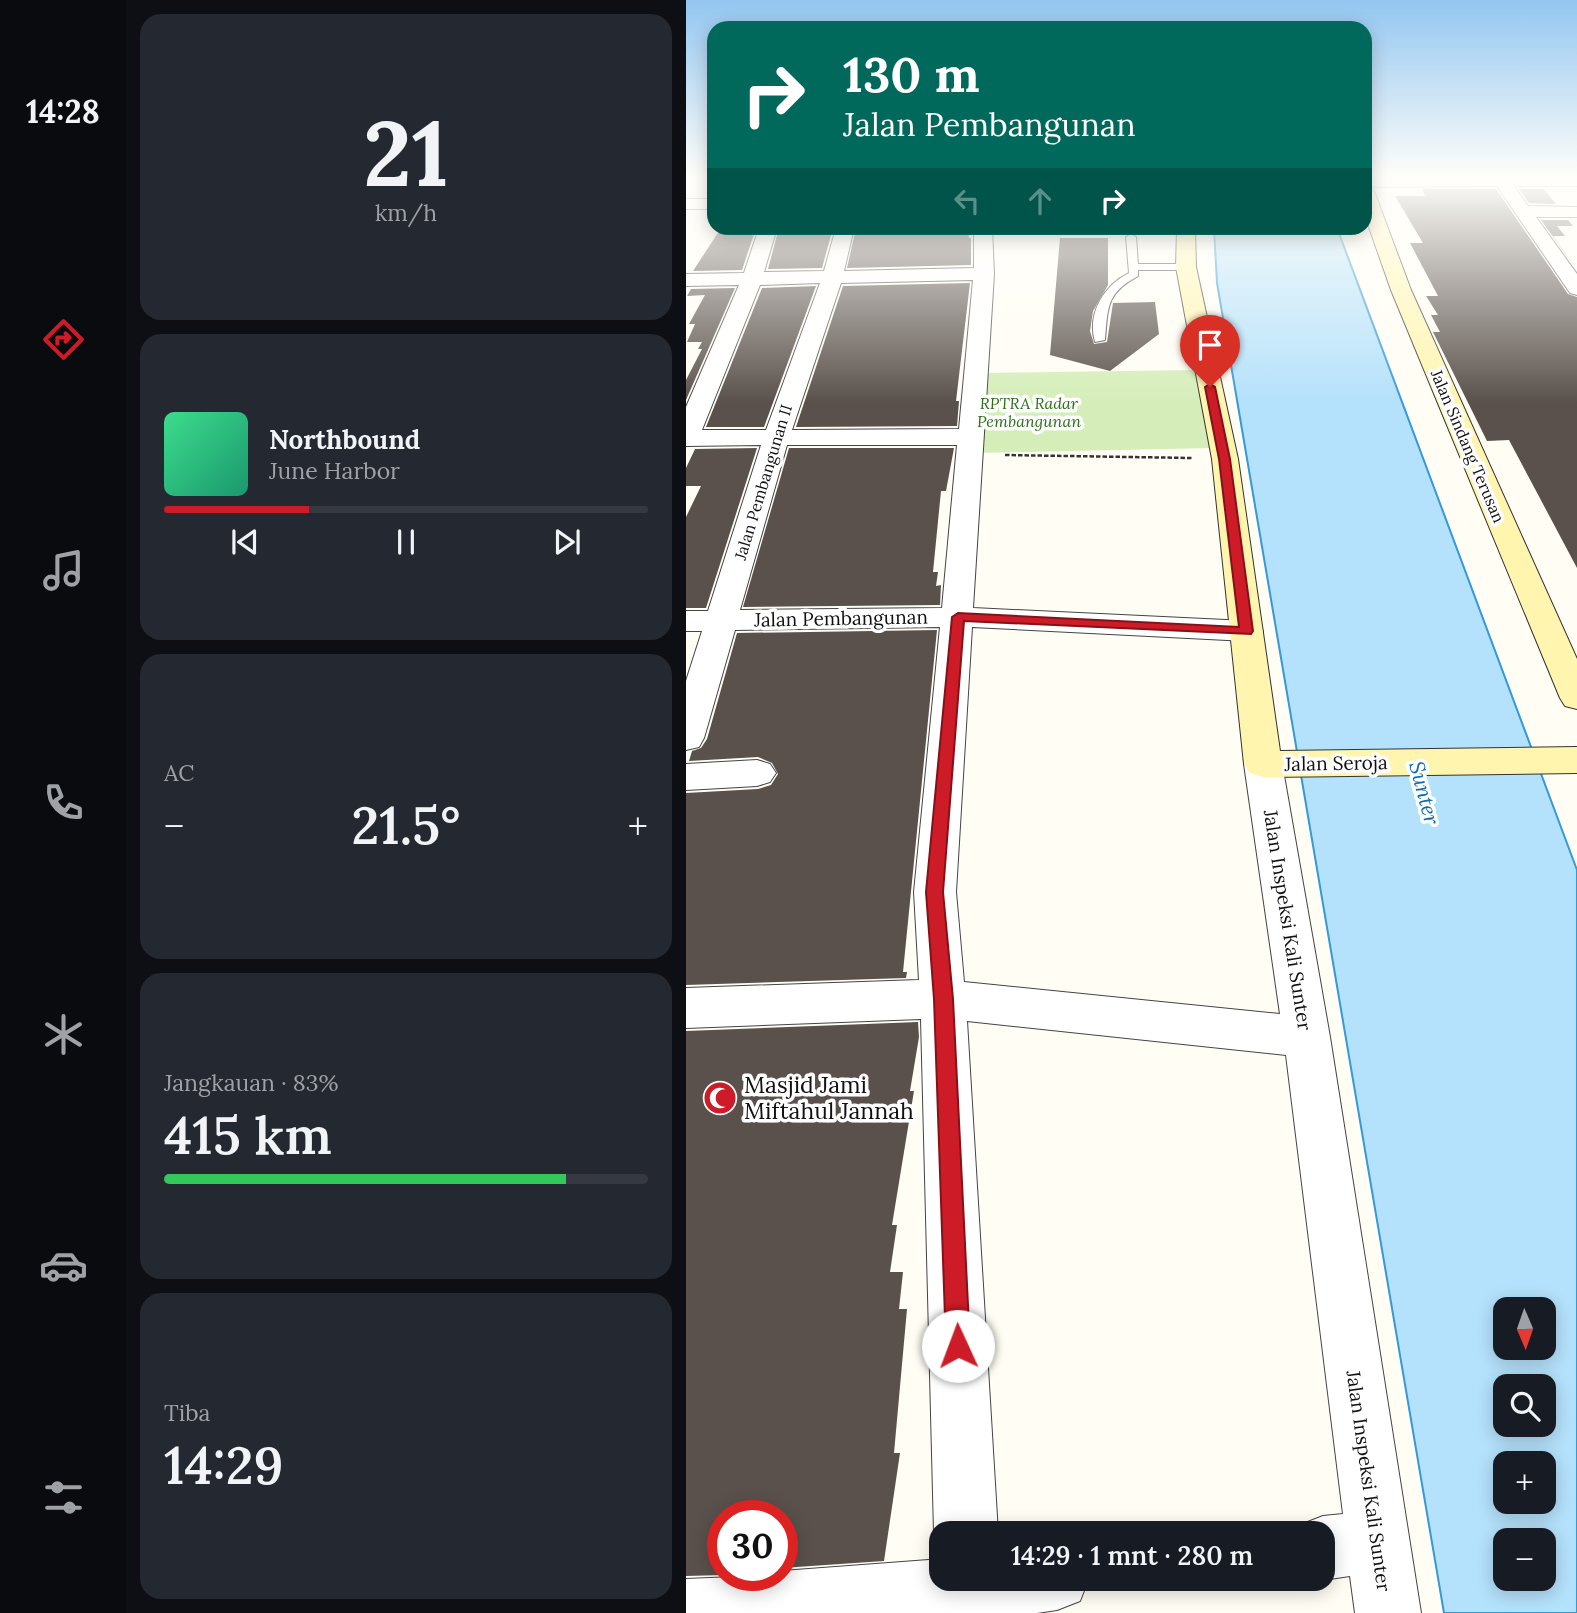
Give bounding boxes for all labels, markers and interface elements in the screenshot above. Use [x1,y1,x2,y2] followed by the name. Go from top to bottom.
[843,43,979,105] text: 130 m
[728,49,819,140] icon: right
[26,91,100,132] text: 14:28
[363,94,449,211] text: 21
[843,104,1136,145] text: Jalan Pembangunan
[948,182,986,220] icon: left
[1021,182,1059,220] icon: ahead
[1094,182,1132,220] icon: right
[375,198,437,227] text: km/h
[39,315,88,364] icon: directions
[1180,315,1240,387] pin
[1191,326,1229,364] icon: arrive
[1426,366,1509,526] street label: Jalan Sindang Terusan
[977,393,1081,431] park label: RPTRA Radar Pembangunan
[730,402,796,563] street label: Jalan Pembangunan II
[269,423,420,456] text: Northbound
[269,456,400,485] text: June Harbor
[226,523,264,561] icon: previous
[387,523,425,561] icon: pause
[548,523,586,561] icon: next
[39,546,88,595] icon: music
[753,604,928,632] street label: Jalan Pembangunan
[1283,750,1388,776] street label: Jalan Seroja
[164,758,194,787] text: AC
[1403,758,1446,828] water label: Sunter
[39,778,88,827] icon: phone
[352,792,460,858] text: 21.5°
[164,802,184,850] text: −
[628,802,648,850] text: +
[1259,807,1317,1033] street label: Jalan Inspeksi Kali Sunter
[39,1010,88,1059] icon: climate
[164,1068,339,1097] text: Jangkauan · 83%
[744,1070,914,1125] place label: Masjid Jami Miftahul Jannah
[701,1079,739,1117] mosque icon: Masjid Jami Miftahul Jannah
[164,1102,332,1168] text: 415 km
[39,1241,88,1290] icon: car
[1493,1297,1556,1360] north arrow
[1493,1297,1556,1591] map controls
[921,1309,995,1383] position arrow
[1341,1368,1397,1594] street label: Jalan Inspeksi Kali Sunter
[1493,1374,1556,1437] button: search
[164,1398,210,1427] text: Tiba
[164,1432,284,1498] text: 14:29
[1493,1451,1556,1514] button: +
[39,1473,88,1522] icon: filters
[707,1500,798,1591] speed limit sign: 30
[1493,1528,1556,1591] button: −
[1011,1539,1253,1572] text: 14:29 · 1 mnt · 280 m

